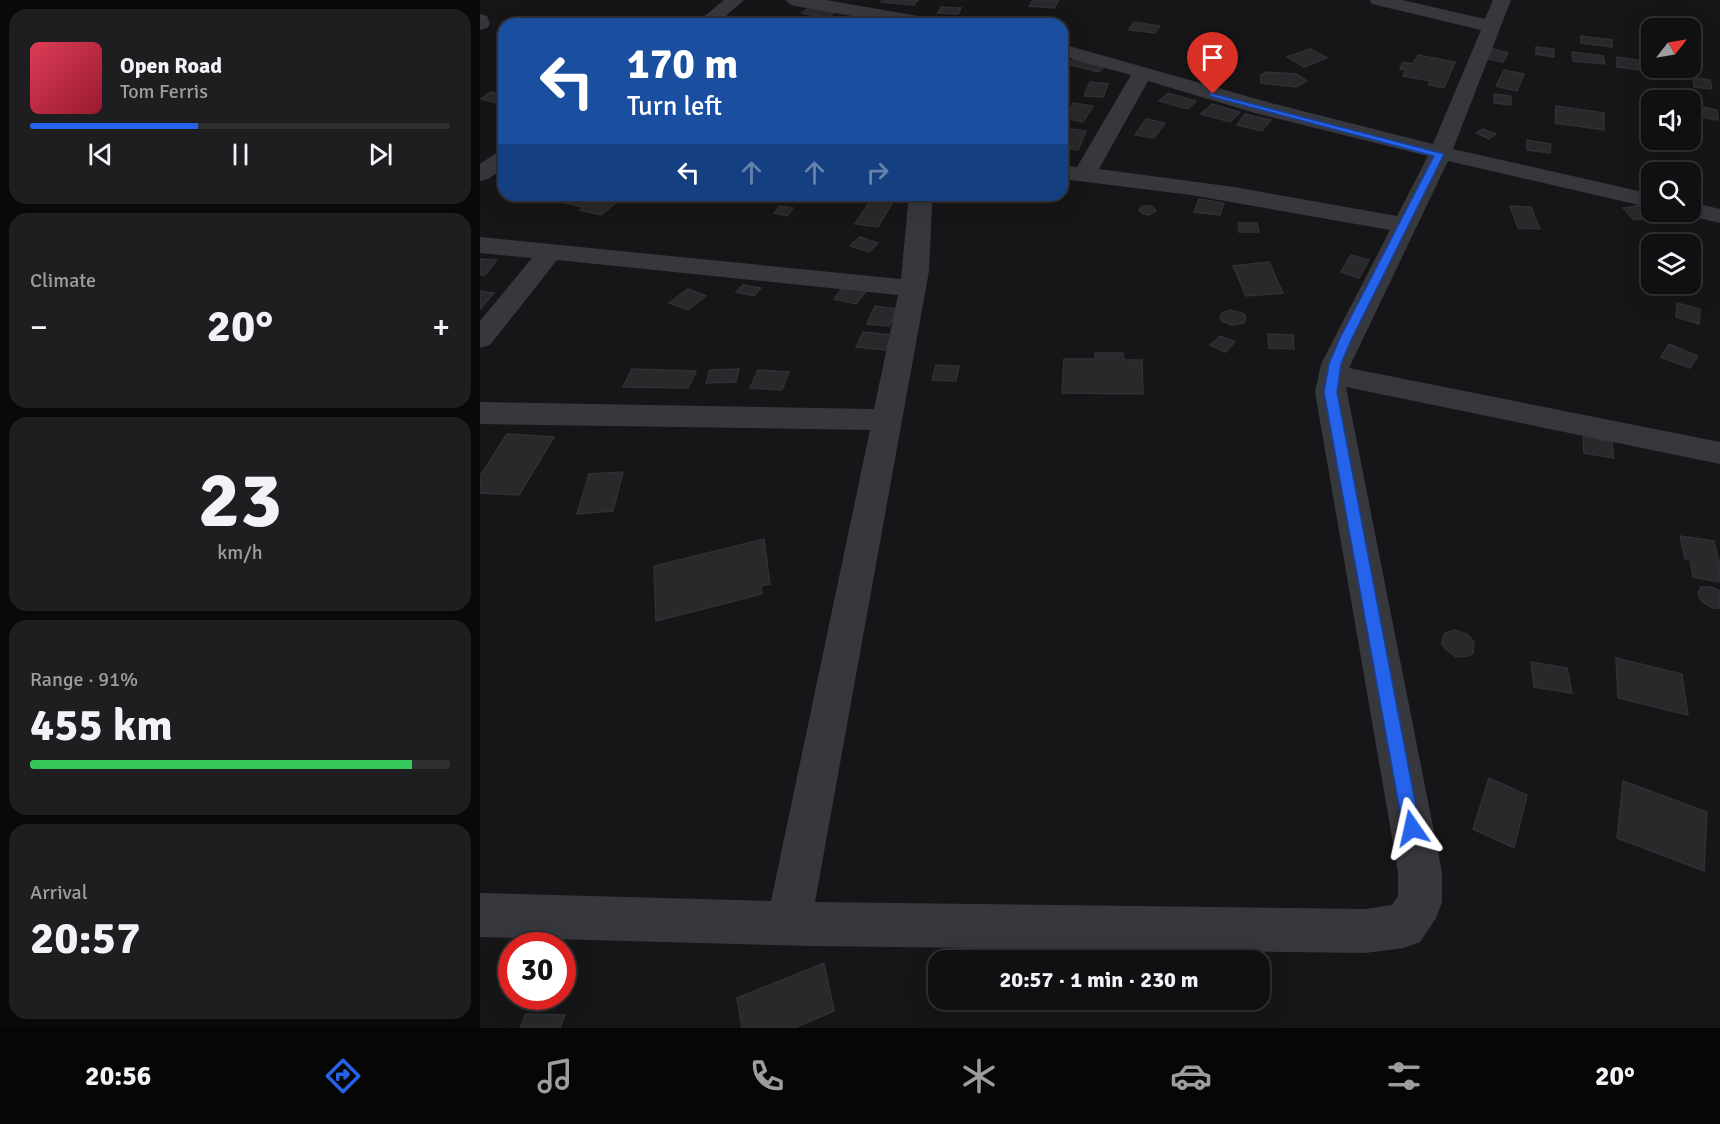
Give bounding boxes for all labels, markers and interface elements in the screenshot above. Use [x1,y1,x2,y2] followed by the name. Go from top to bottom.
[1641,18,1701,78] north arrow
[1641,18,1701,294] map controls
[1187,32,1238,94] pin
[627,39,738,90] text: 170 m
[1196,41,1229,74] icon: arrive
[528,42,606,120] icon: left
[120,52,222,79] text: Open Road
[120,79,208,104] text: Tom Ferris
[627,90,722,123] text: Turn left
[1641,90,1701,150] button: sound
[84,138,117,171] icon: previous
[224,138,257,171] icon: pause
[364,138,397,171] icon: next
[672,156,705,189] icon: left
[735,156,768,189] icon: ahead
[798,156,831,189] icon: ahead
[861,156,894,189] icon: right
[1641,162,1701,222] button: search
[1641,234,1701,294] button: layers
[30,268,96,293] text: Climate
[207,299,273,354] text: 20°
[30,307,48,348] text: −
[432,307,450,348] text: +
[198,453,282,549] text: 23
[217,540,263,565] text: km/h
[30,667,138,692] text: Range · 91%
[30,698,173,753] text: 455 km
[1380,796,1444,860] position arrow
[30,880,88,905] text: Arrival
[30,911,140,966] text: 20:57
[498,932,576,1010] speed limit sign: 30
[999,966,1199,993] text: 20:57 · 1 min · 230 m
[322,1055,364,1097] icon: directions
[534,1055,576,1097] icon: music
[746,1055,788,1097] icon: phone
[958,1055,1000,1097] icon: climate
[1170,1055,1212,1097] icon: car
[1383,1055,1425,1097] icon: filters
[85,1060,151,1093] text: 20:56
[1595,1060,1635,1093] text: 20°

